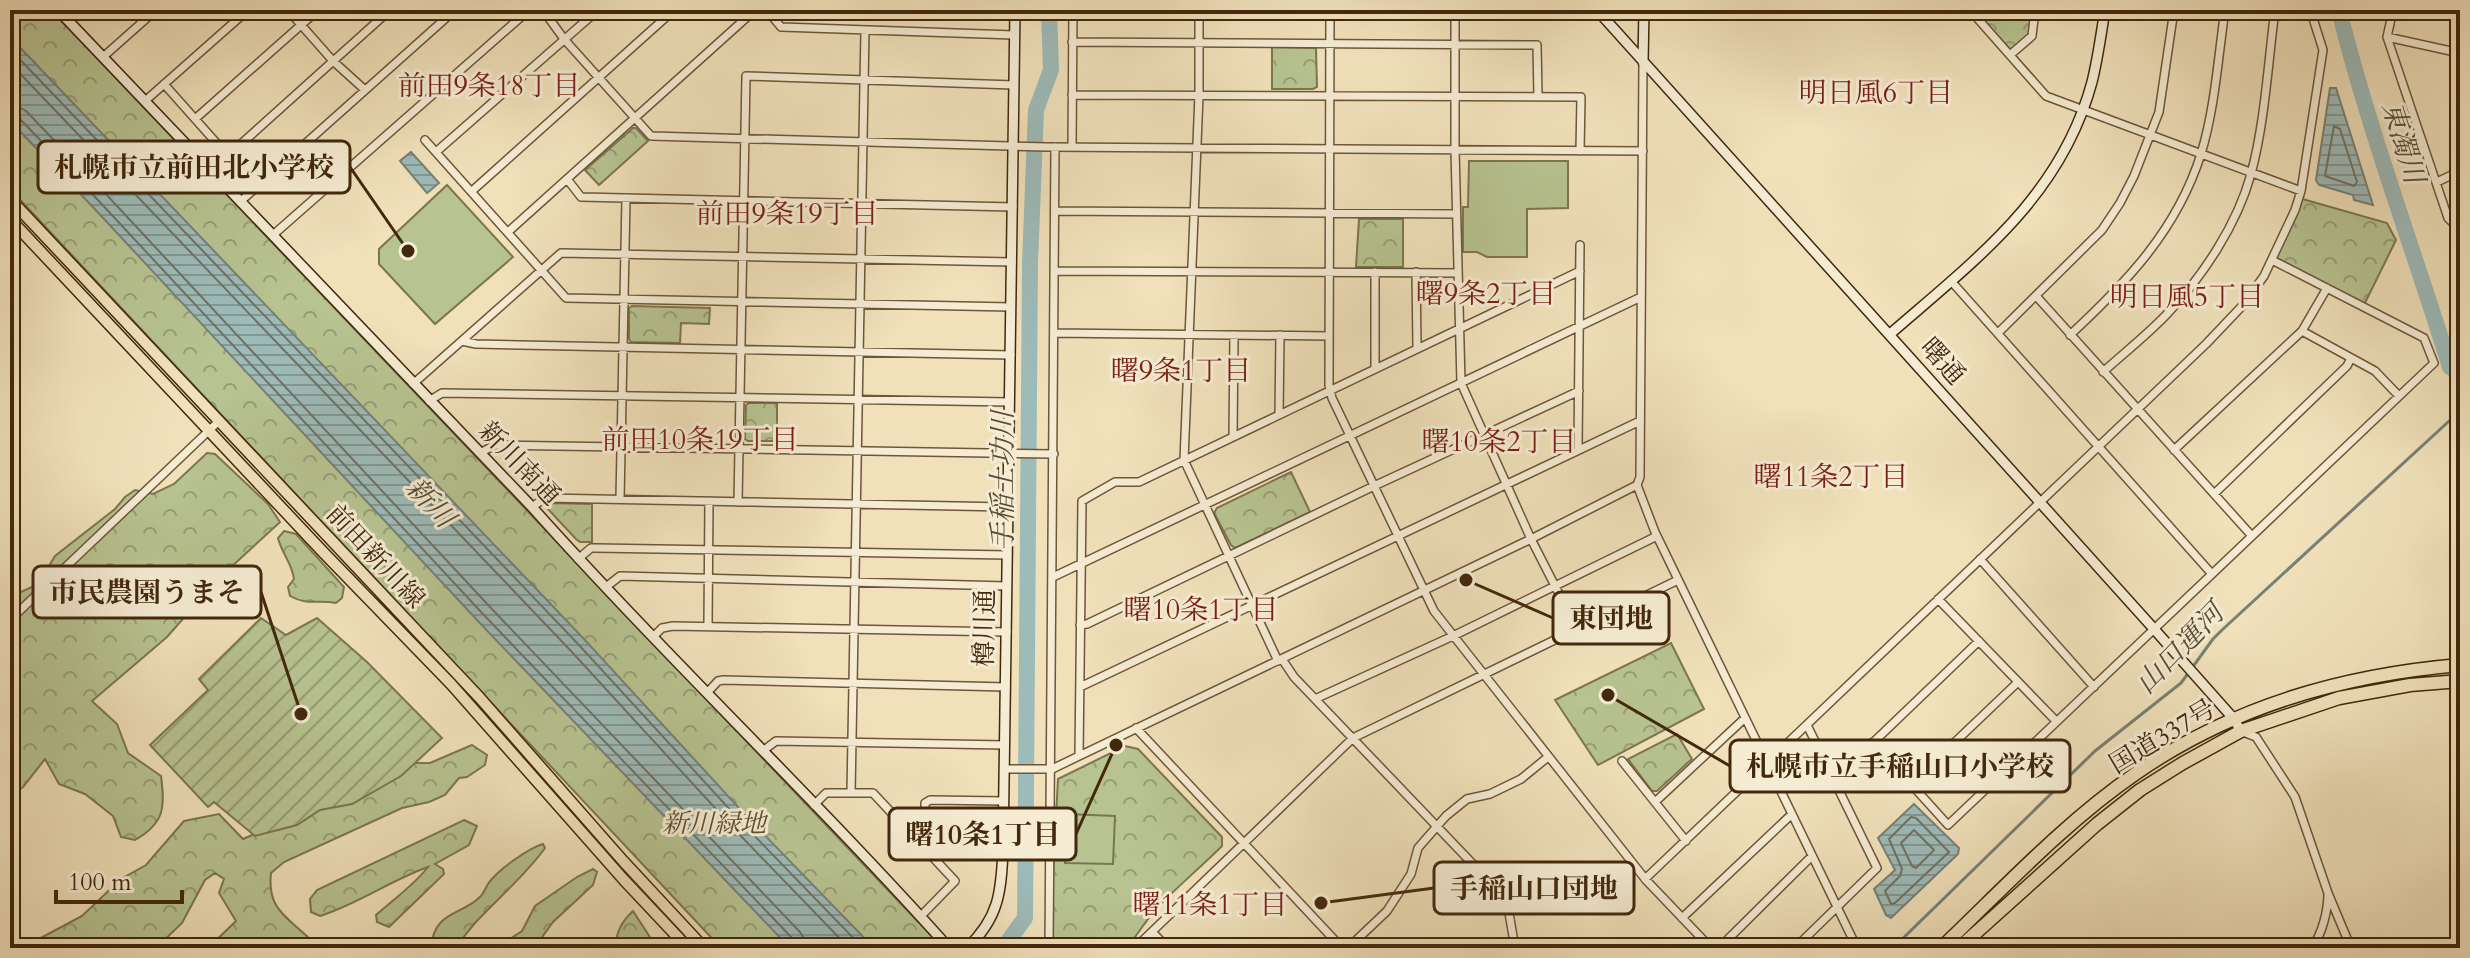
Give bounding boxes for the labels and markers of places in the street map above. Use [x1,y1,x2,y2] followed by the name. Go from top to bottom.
[38,141,350,193] callout: 札幌市立前田北小学校
[33,566,261,618] callout: 市民農園うまそ
[1553,592,1669,644] callout: 東団地
[1730,740,2070,792] callout: 札幌市立手稲山口小学校
[889,808,1076,860] callout: 曙10条1丁目
[1434,862,1634,914] callout: 手稲山口団地

